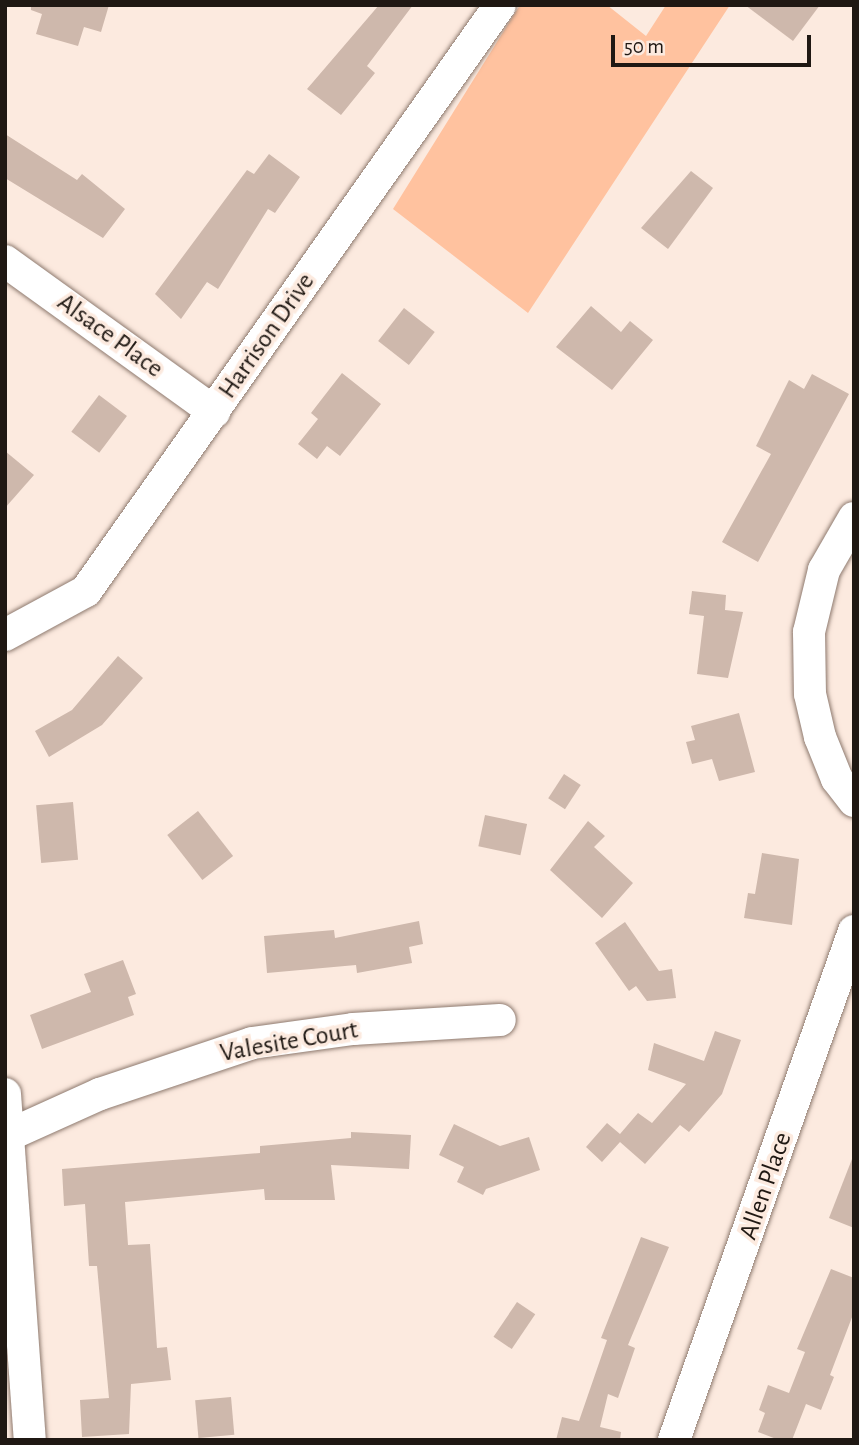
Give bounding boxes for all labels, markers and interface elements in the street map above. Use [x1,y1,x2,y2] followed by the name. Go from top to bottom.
[614,21,814,65] scale bar
[624,36,664,57] text: 50 m
[212,267,322,405] street label: Harrison Drive
[51,287,169,385] street label: Alsace Place
[218,1015,360,1069] street label: Valesite Court
[733,1128,799,1244] street label: Allen Place

